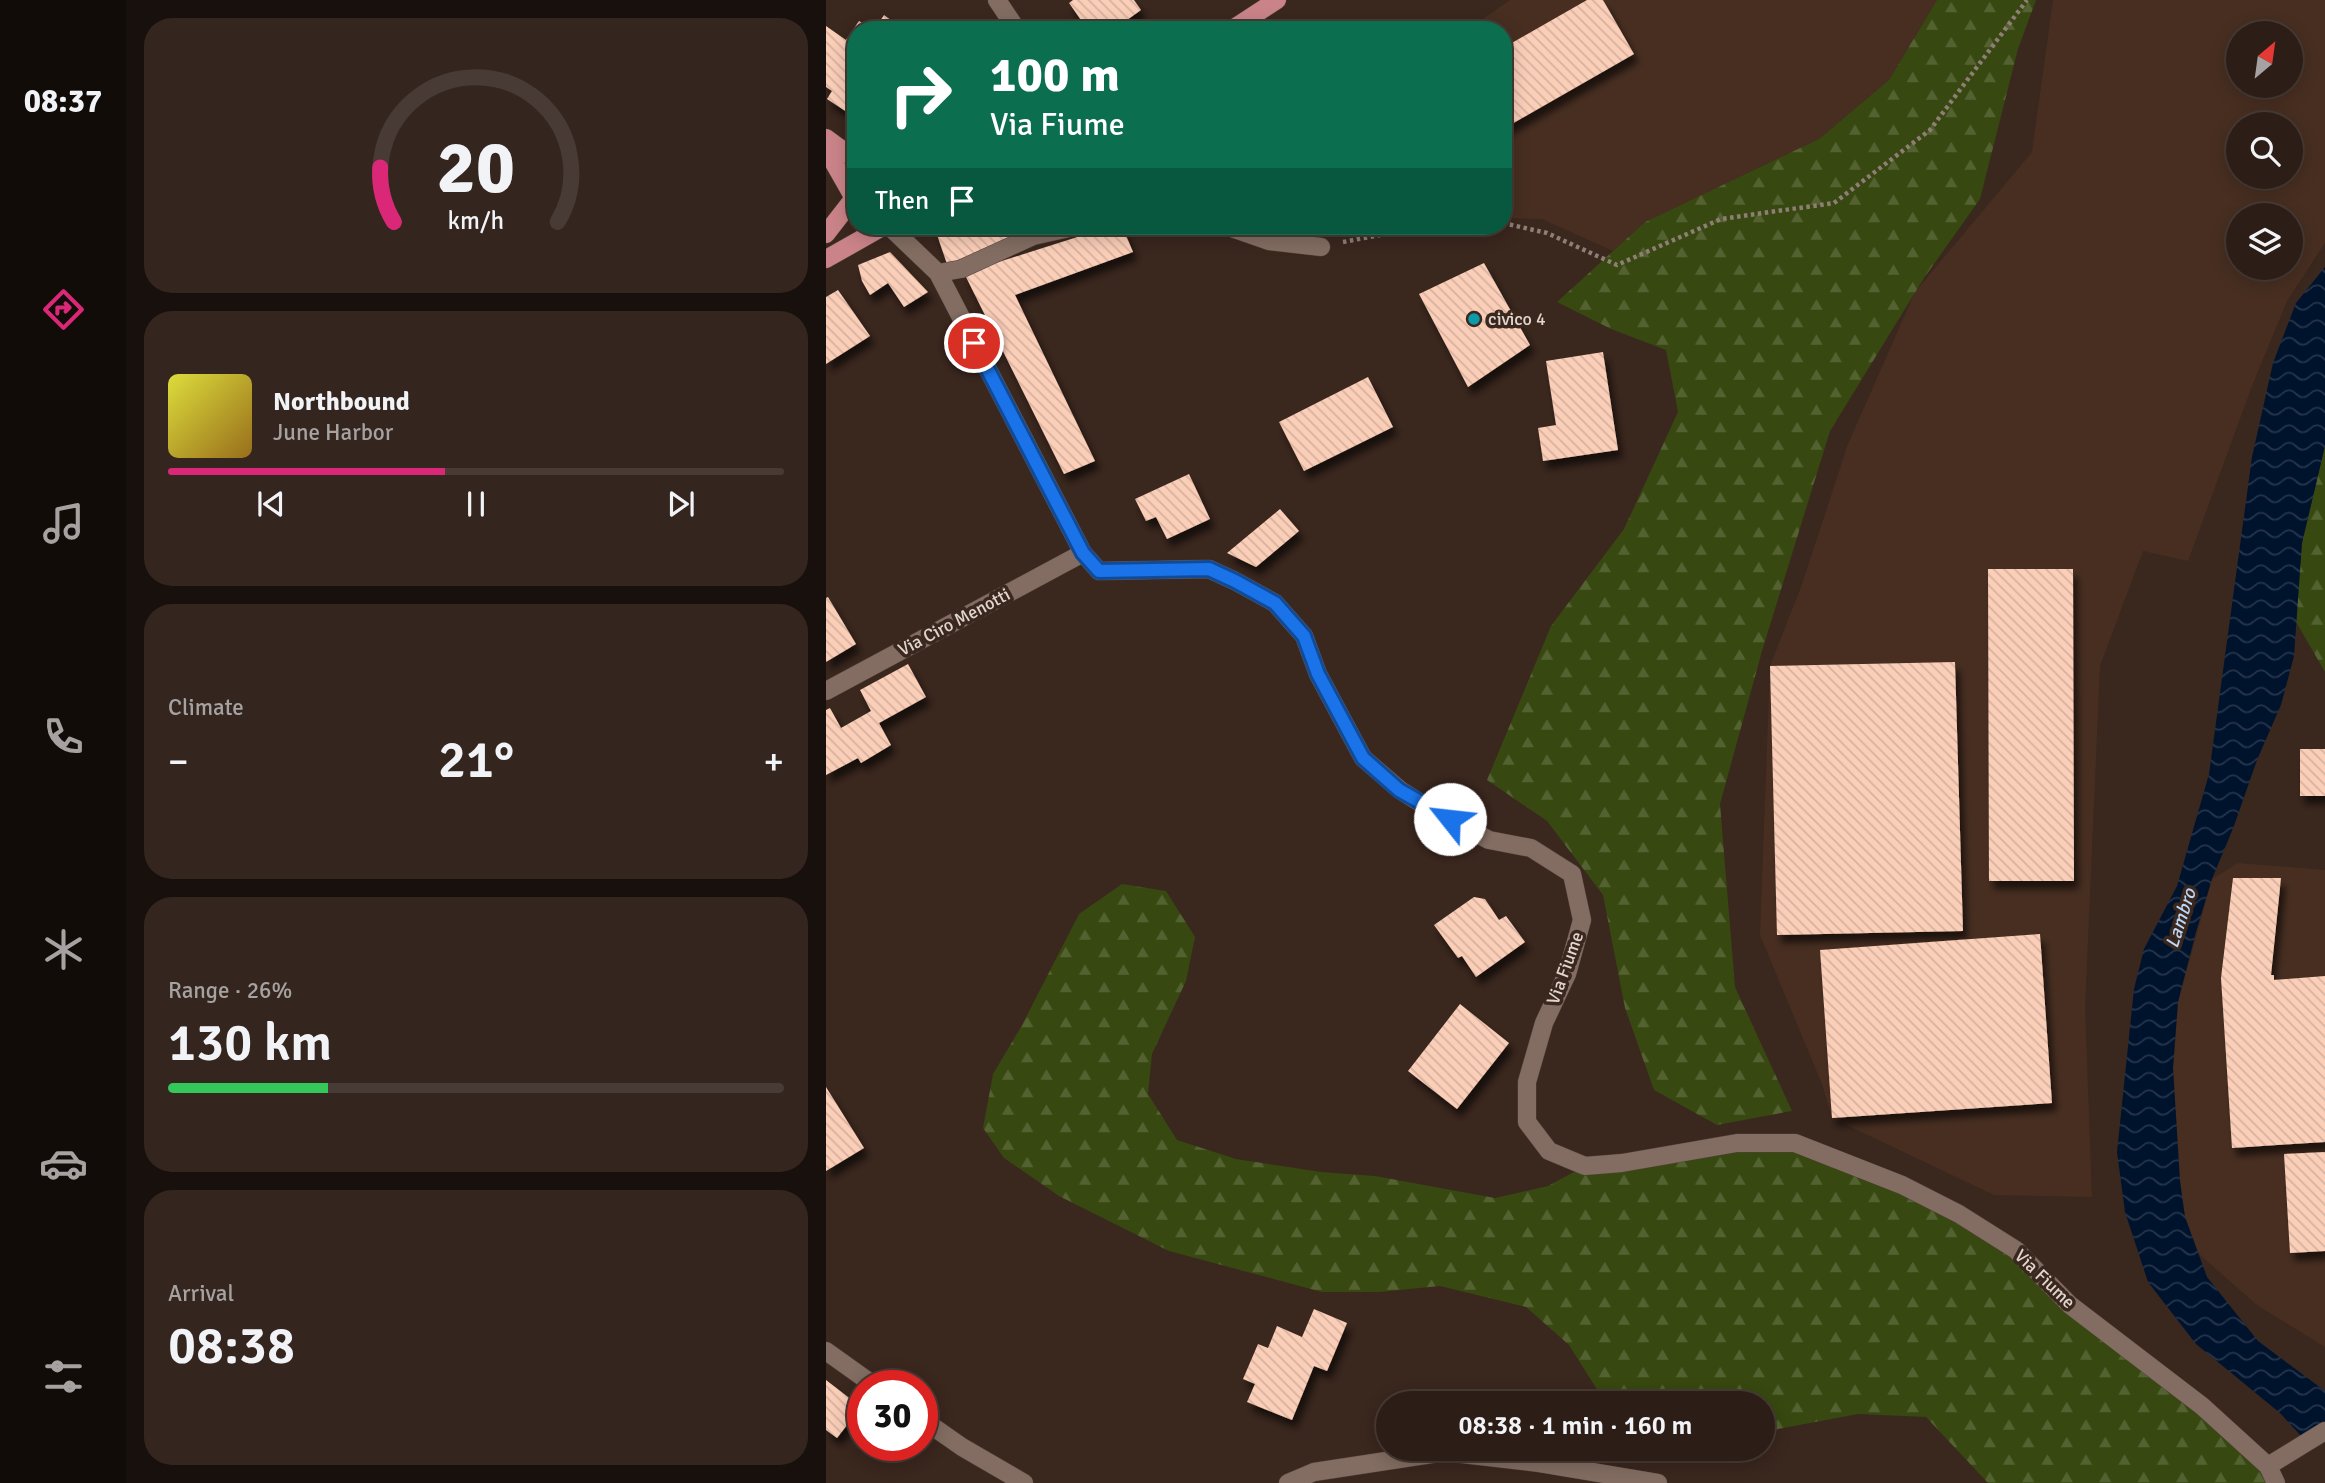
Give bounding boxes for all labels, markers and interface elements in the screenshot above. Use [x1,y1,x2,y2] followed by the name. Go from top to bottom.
[2226,21,2303,98] north arrow
[2226,21,2303,280] map controls
[990,45,1120,105] text: 100 m
[875,49,966,140] icon: right
[24,82,102,121] text: 08:37
[990,105,1125,144] text: Via Fiume
[2226,112,2303,189] button: search
[437,124,515,213] text: 20
[943,182,981,220] icon: arrive
[875,185,929,217] text: Then
[2226,203,2303,280] button: layers
[448,204,504,235] text: km/h
[39,285,88,334] icon: directions
[1488,308,1546,330] place label: civico 4
[1466,311,1482,327] marker: civico 4
[944,313,1004,373] pin
[955,324,993,362] icon: arrive
[273,386,410,418] text: Northbound
[273,418,393,447] text: June Harbor
[252,485,290,523] icon: previous
[457,485,495,523] icon: pause
[662,485,700,523] icon: next
[39,499,88,548] icon: music
[894,583,1014,661] street label: Via Ciro Menotti
[168,693,244,722] text: Climate
[39,712,88,761] icon: phone
[438,728,514,792] text: 21°
[168,738,189,785] text: −
[763,738,784,785] text: +
[1413,782,1487,856] position arrow
[2160,885,2202,951] water label: Lambro
[39,925,88,974] icon: climate
[1542,929,1588,1007] street label: Via Fiume
[168,976,292,1005] text: Range · 26%
[168,1011,332,1075] text: 130 km
[39,1139,88,1188] icon: car
[2010,1245,2080,1313] street label: Via Fiume
[168,1279,234,1308] text: Arrival
[168,1314,295,1378] text: 08:38
[39,1352,88,1401] icon: filters
[847,1370,938,1461] speed limit sign: 30
[1459,1410,1692,1442] text: 08:38 · 1 min · 160 m

